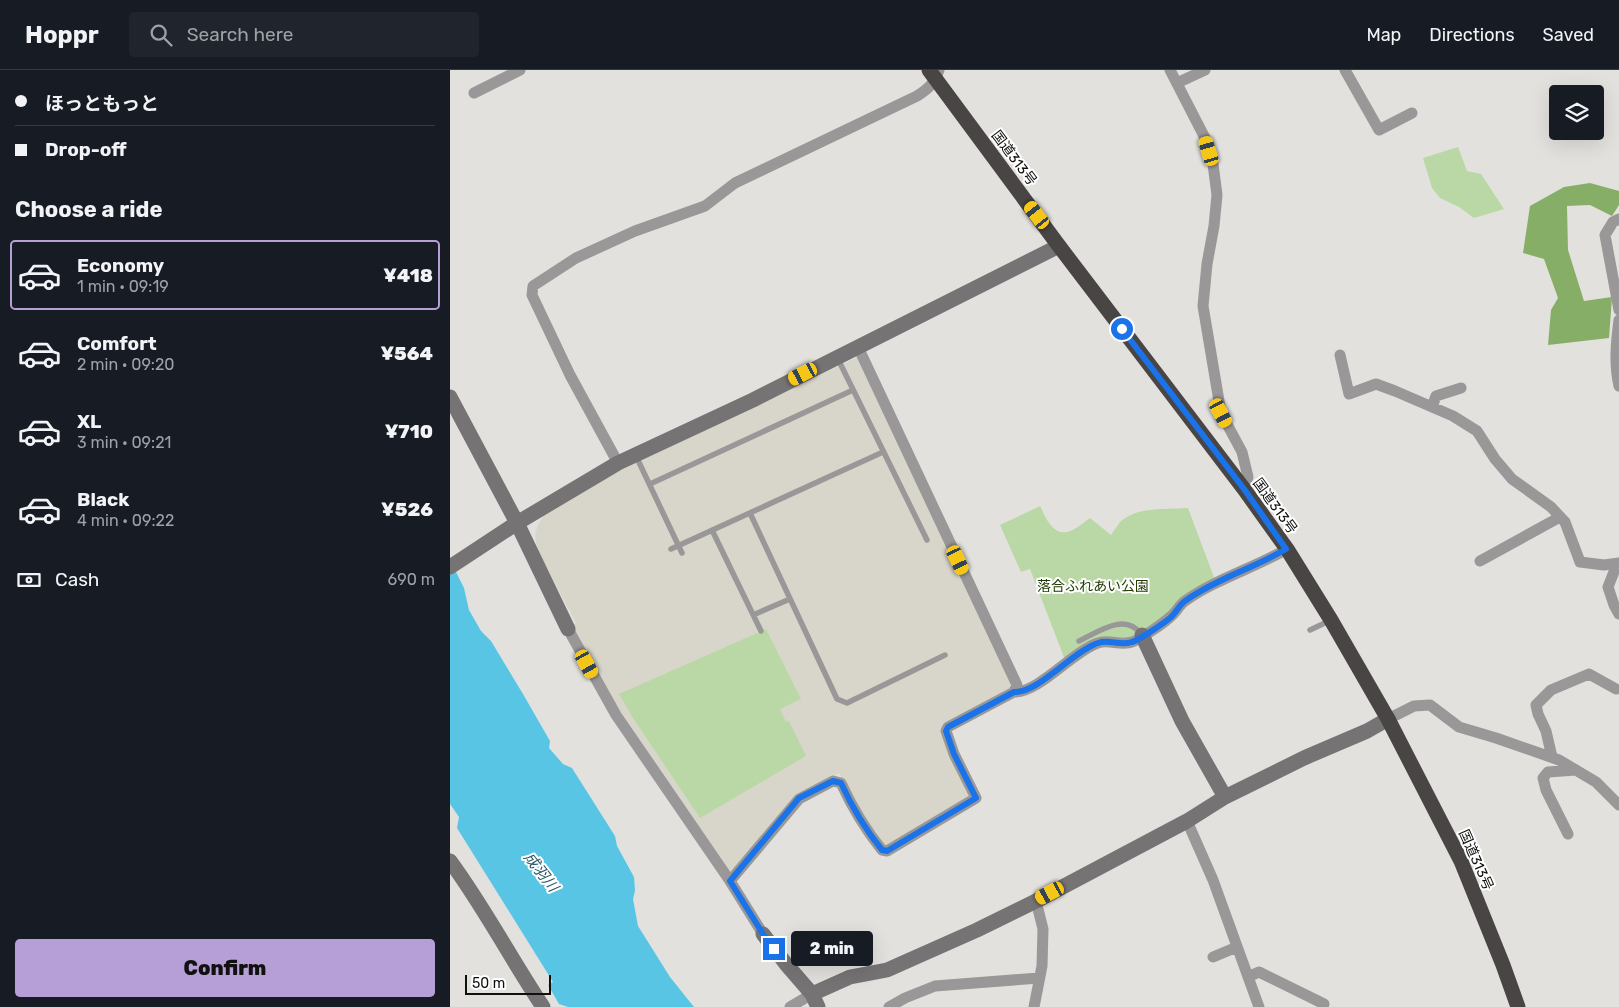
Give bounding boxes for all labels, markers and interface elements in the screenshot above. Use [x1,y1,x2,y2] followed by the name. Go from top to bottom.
[129,12,479,57] search box
[25,21,99,49] text: Hoppr
[147,21,175,49] icon: search
[187,23,293,46] text: Search here
[1366,24,1401,46] text: Map
[1429,24,1515,46] text: Directions
[1543,24,1594,46] text: Saved
[1549,85,1604,140] map controls
[1549,85,1604,140] button: layers
[45,92,159,115] text: ほっともっと
[988,127,1040,189] street label: 国道313号
[1197,134,1220,168] car
[45,138,127,161] text: Drop-off
[15,196,162,223] text: Choose a ride
[1021,199,1052,231] car
[17,253,62,298] icon: car
[77,254,164,277] text: Economy
[383,264,433,287] text: ¥418
[77,277,169,296] text: 1 min · 09:19
[1111,318,1133,340] route start
[17,331,62,376] icon: car
[77,332,157,355] text: Comfort
[380,342,433,365] text: ¥564
[77,355,175,374] text: 2 min · 09:20
[786,361,819,387] car
[1207,396,1234,430] car
[17,409,62,454] icon: car
[77,410,101,433] text: XL
[385,420,433,443] text: ¥710
[77,433,171,452] text: 3 min · 09:21
[1249,475,1301,537] street label: 国道313号
[17,487,62,532] icon: car
[77,488,129,511] text: Black
[381,498,433,521] text: ¥526
[77,511,174,530] text: 4 min · 09:22
[944,543,971,577] car
[15,566,43,594] icon: cash
[55,568,99,591] text: Cash
[388,570,435,589] text: 690 m
[1037,578,1149,595] park label: 落合ふれあい公園
[573,647,600,681] car
[1455,827,1497,893] street label: 国道313号
[520,849,563,897] water label: 成羽川
[1033,879,1066,907] car
[792,932,874,966] callout: 2 min
[763,938,785,960] route end
[15,939,435,997] button: Confirm
[810,939,854,958] text: 2 min
[465,972,551,995] scale bar
[472,975,505,992] text: 50 m

